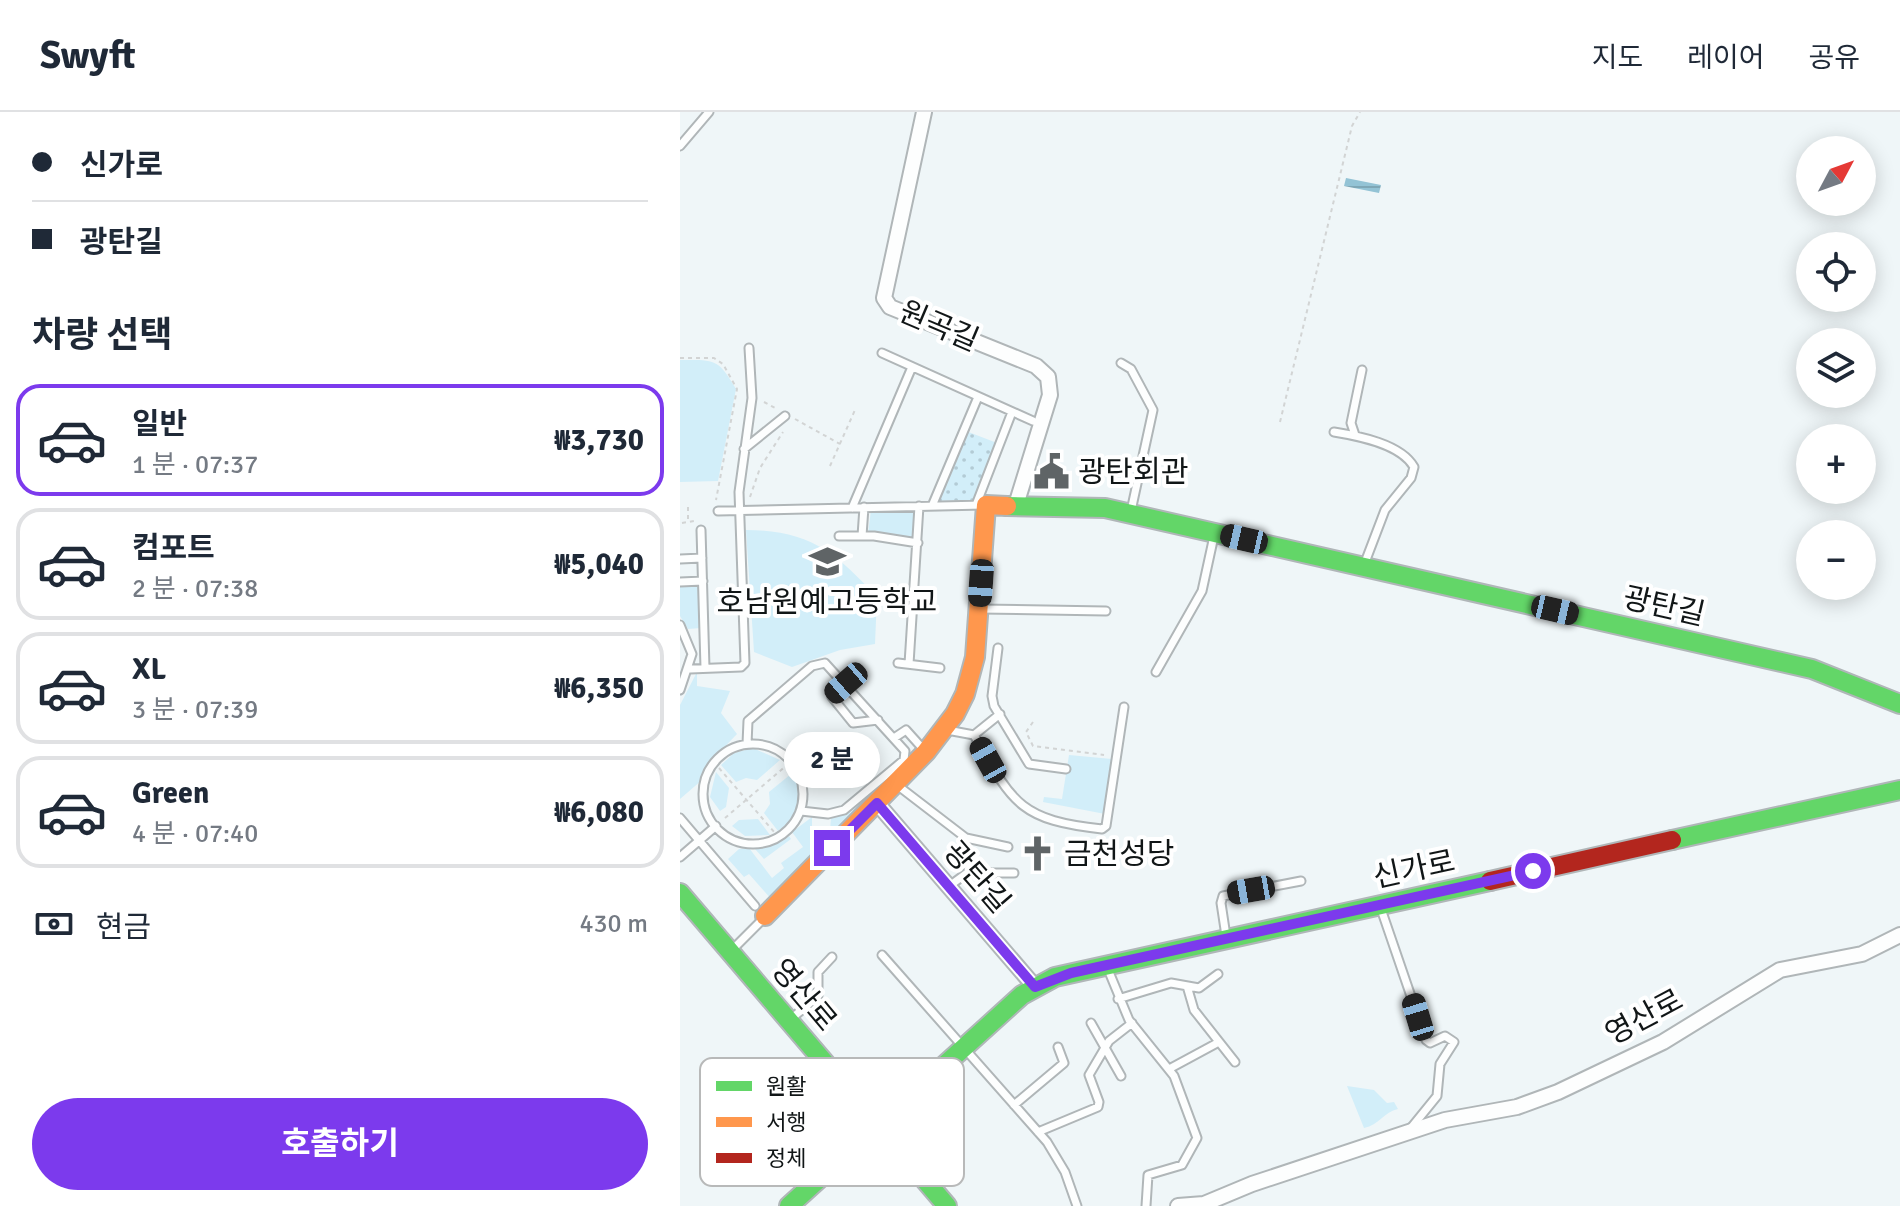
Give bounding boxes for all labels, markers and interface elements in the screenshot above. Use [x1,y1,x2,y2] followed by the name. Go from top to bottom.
[40,32,136,79] text: Swyft
[1592,41,1643,75] text: 지도
[1687,41,1764,75] text: 레이어
[1808,41,1860,75] text: 공유
[1796,136,1876,216] north arrow
[1796,136,1876,600] map controls
[80,147,163,184] text: 신가로
[80,224,163,261] text: 광탄길
[1796,232,1876,312] button: locate
[893,293,984,360] street label: 원곡길
[32,313,172,358] text: 차량 선택
[1796,328,1876,408] button: layers
[36,404,108,476] icon: car
[132,406,187,443] text: 일반
[554,422,644,459] text: ₩3,730
[1796,424,1876,504] button: +
[132,449,258,481] text: 1 분 · 07:37
[1033,453,1071,491] public building icon: 광탄회관
[1078,454,1188,491] place label: 광탄회관
[1796,520,1876,600] button: −
[1218,522,1270,556] car
[36,528,108,600] icon: car
[132,530,215,567] text: 컴포트
[808,542,846,580] school or university icon: 호남원예고등학교
[554,546,644,583] text: ₩5,040
[967,558,995,608] car
[132,573,258,605] text: 2 분 · 07:38
[1619,579,1708,634] street label: 광탄길
[717,584,937,621] place label: 호남원예고등학교
[1529,593,1581,627] car
[132,651,166,688] text: XL
[36,652,108,724] icon: car
[820,658,872,708] car
[554,670,644,707] text: ₩6,350
[132,694,258,726] text: 3 분 · 07:39
[784,732,880,788] callout: 2 분
[966,733,1010,787] car
[810,744,854,776] text: 2 분
[132,775,209,812] text: Green
[36,776,108,848] icon: car
[554,794,644,831] text: ₩6,080
[132,818,258,850] text: 4 분 · 07:40
[814,830,850,866] route end
[935,834,1018,921] street label: 광탄길
[1019,835,1057,873] church icon: 금천성당
[1064,836,1174,873] place label: 금천성당
[1370,843,1458,896] street label: 신가로
[1515,853,1551,889] route start
[1225,874,1277,906] car
[32,902,76,946] icon: cash
[579,908,648,940] text: 430 m
[96,909,151,946] text: 현금
[763,952,844,1039] street label: 영산로
[1599,982,1689,1053] street label: 영산로
[1400,991,1436,1043] car
[700,1058,964,1186] legend
[766,1073,806,1100] text: 원활
[32,1098,648,1190] button: 호출하기
[766,1109,806,1136] text: 서행
[766,1145,806,1172] text: 정체

